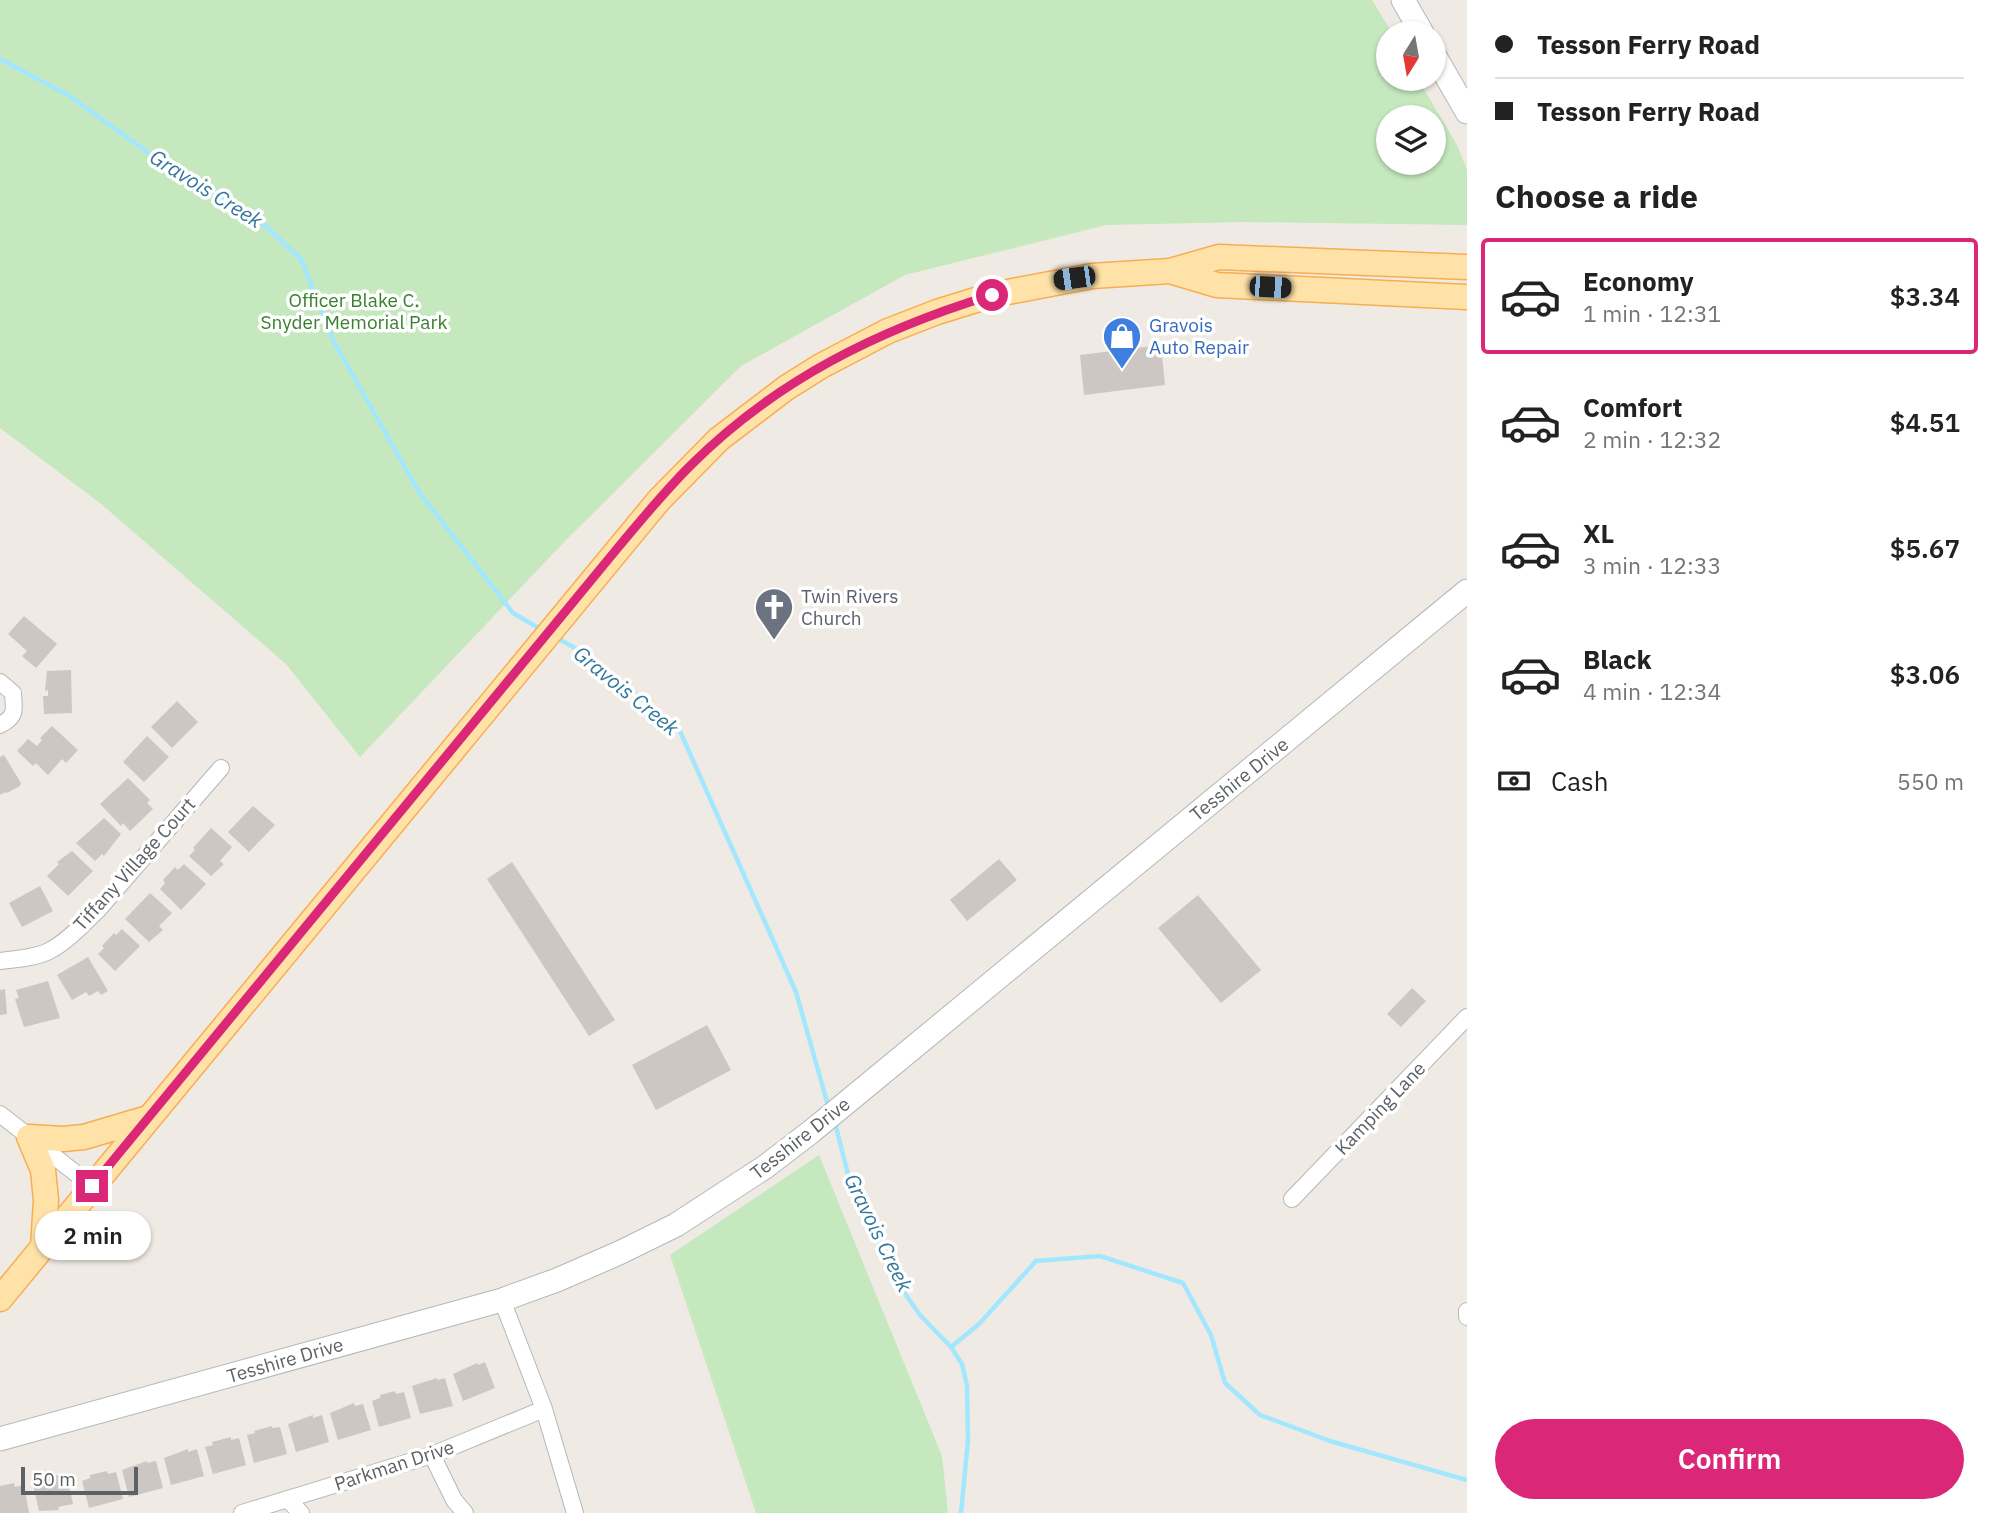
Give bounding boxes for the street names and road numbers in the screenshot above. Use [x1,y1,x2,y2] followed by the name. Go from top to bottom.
[1185,732,1293,826] street label: Tesshire Drive
[68,792,200,936] street label: Tiffany Village Court
[1330,1056,1430,1160] street label: Kamping Lane
[745,1092,855,1184] street label: Tesshire Drive
[224,1332,346,1388] street label: Tesshire Drive
[331,1434,457,1496] street label: Parkman Drive

